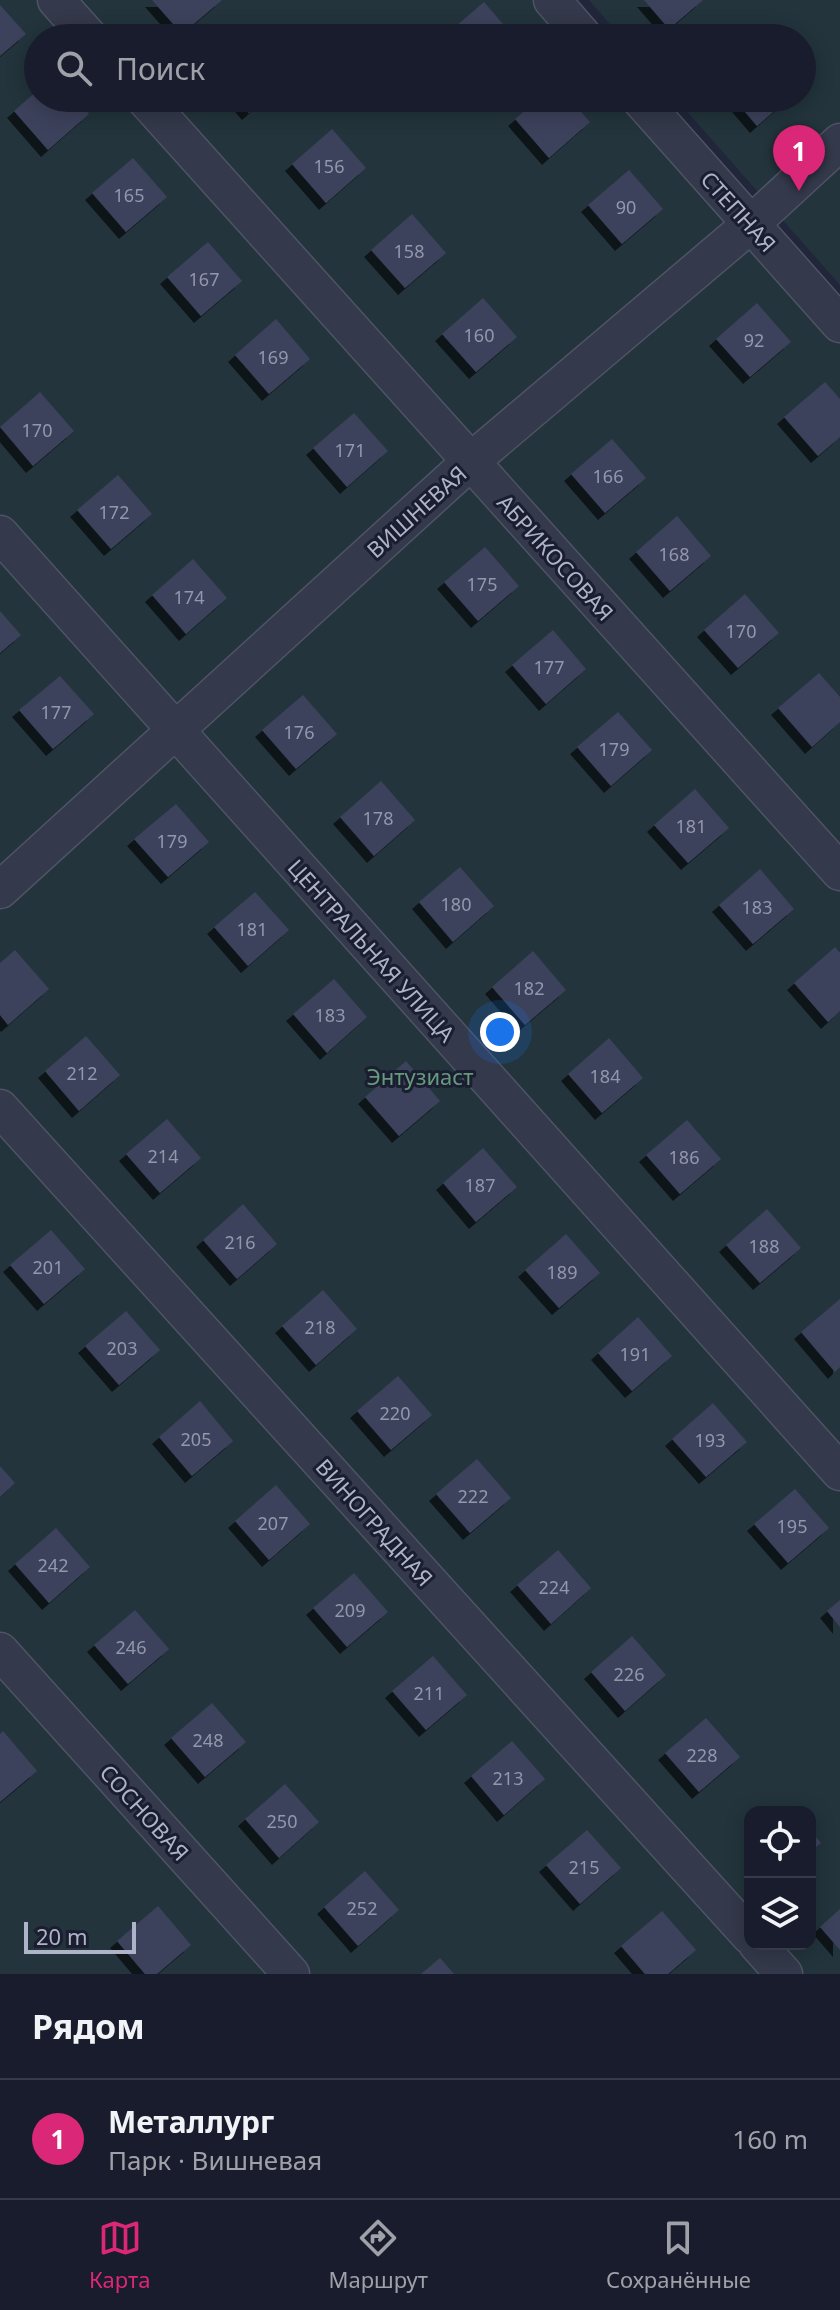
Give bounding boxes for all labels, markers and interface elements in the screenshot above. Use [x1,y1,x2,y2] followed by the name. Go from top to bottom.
[24,24,816,112] search box
[52,46,96,90] icon: search
[116,48,205,89] text: Поиск
[773,125,825,191] pin: 1
[314,154,344,178] house number: 156
[695,164,783,258] street label: СТЕПНАЯ
[114,183,144,207] house number: 165
[616,195,636,219] house number: 90
[394,239,424,263] house number: 158
[189,267,219,291] house number: 167
[464,323,494,347] house number: 160
[744,328,764,352] house number: 92
[258,345,288,369] house number: 169
[22,418,52,442] house number: 170
[335,438,365,462] house number: 171
[360,458,472,564] street label: ВИШНЕВАЯ
[593,464,623,488] house number: 166
[491,487,621,627] street label: АБРИКОСОВАЯ
[99,500,129,524] house number: 172
[659,542,689,566] house number: 168
[467,572,497,596] house number: 175
[174,585,204,609] house number: 174
[726,619,756,643] house number: 170
[534,655,564,679] house number: 177
[41,700,71,724] house number: 177
[284,720,314,744] house number: 176
[599,737,629,761] house number: 179
[363,806,393,830] house number: 178
[676,814,706,838] house number: 181
[157,829,187,853] house number: 179
[282,852,463,1048] street label: ЦЕНТРАЛЬНАЯ УЛИЦА
[441,892,471,916] house number: 180
[742,895,772,919] house number: 183
[237,917,267,941] house number: 181
[514,976,544,1000] house number: 182
[315,1003,345,1027] house number: 183
[480,1012,520,1052] your location
[67,1061,97,1085] house number: 212
[367,1061,473,1091] park label: Энтузиаст
[590,1064,620,1088] house number: 184
[148,1144,178,1168] house number: 214
[669,1145,699,1169] house number: 186
[465,1173,495,1197] house number: 187
[225,1230,255,1254] house number: 216
[749,1234,779,1258] house number: 188
[33,1255,63,1279] house number: 201
[547,1260,577,1284] house number: 189
[305,1315,335,1339] house number: 218
[107,1336,137,1360] house number: 203
[620,1342,650,1366] house number: 191
[380,1401,410,1425] house number: 220
[181,1427,211,1451] house number: 205
[695,1428,725,1452] house number: 193
[310,1452,440,1592] street label: ВИНОГРАДНАЯ
[458,1484,488,1508] house number: 222
[258,1511,288,1535] house number: 207
[777,1514,807,1538] house number: 195
[38,1553,68,1577] house number: 242
[539,1575,569,1599] house number: 224
[335,1598,365,1622] house number: 209
[116,1635,146,1659] house number: 246
[614,1662,644,1686] house number: 226
[414,1681,444,1705] house number: 211
[193,1728,223,1752] house number: 248
[687,1743,717,1767] house number: 228
[94,1757,196,1867] street label: СОСНОВАЯ
[493,1766,523,1790] house number: 213
[744,1806,816,1950] map controls
[744,1806,816,1878] button: locate
[267,1809,297,1833] house number: 250
[569,1855,599,1879] house number: 215
[744,1878,816,1950] button: layers
[347,1896,377,1920] house number: 252
[24,1918,136,1954] scale bar
[36,1921,87,1951] text: 20 m
[32,2003,145,2049] text: Рядом
[108,2101,274,2142] text: Металлург
[51,2121,65,2157] text: 1
[732,2121,808,2157] text: 160 m
[108,2142,322,2178] text: Парк · Вишневая
[89,2216,150,2294] tab: Карта
[328,2216,428,2294] tab: Маршрут
[606,2216,751,2294] tab: Сохранённые

